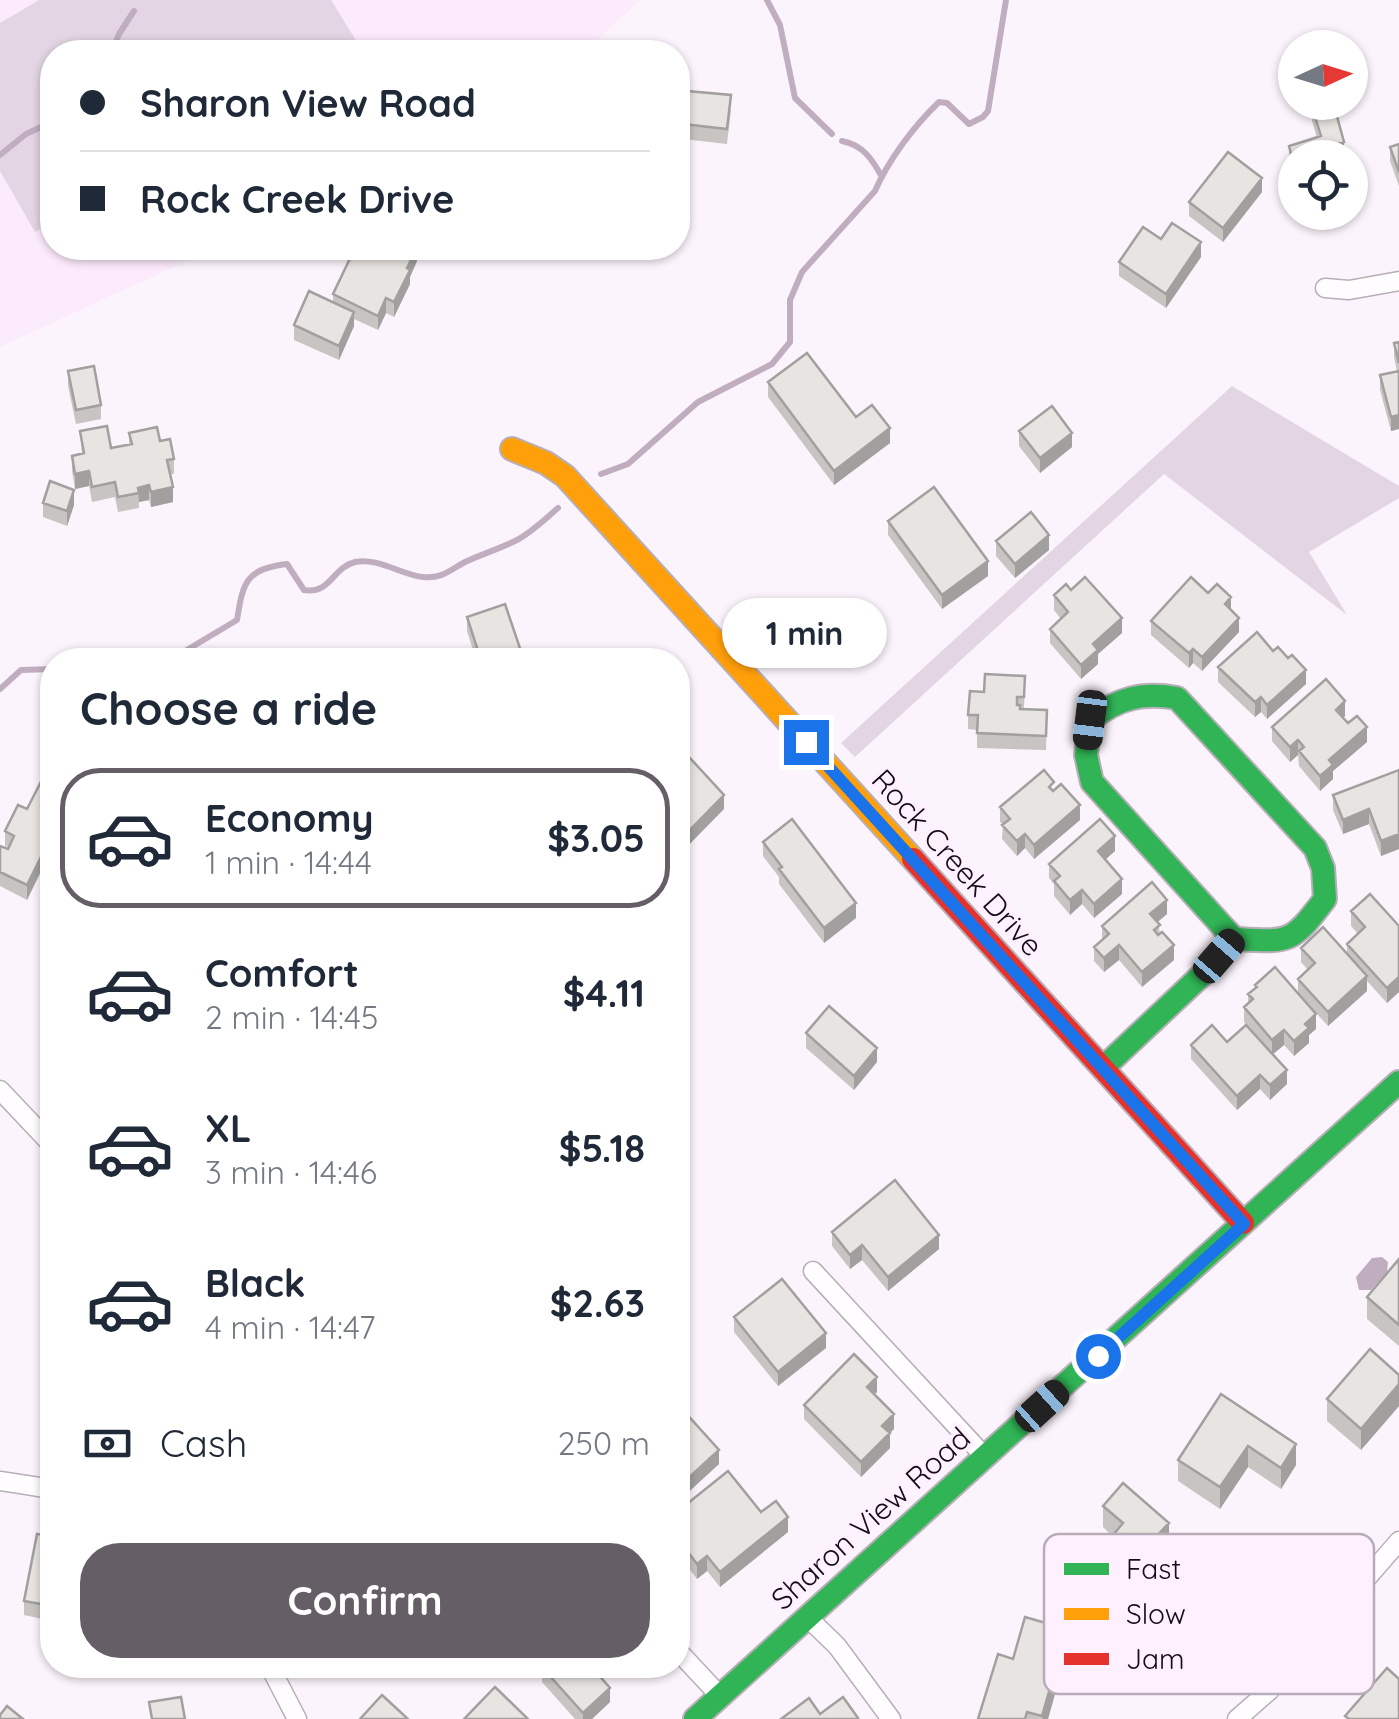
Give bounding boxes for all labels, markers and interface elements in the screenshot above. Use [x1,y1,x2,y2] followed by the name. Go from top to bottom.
[1278,30,1368,120] north arrow
[1278,30,1368,230] map controls
[140,79,476,127] text: Sharon View Road
[1278,140,1368,230] button: locate
[140,175,454,223] text: Rock Creek Drive
[724,597,888,667] callout: 1 min
[766,613,843,653] text: 1 min
[80,680,377,736] text: Choose a ride
[1071,688,1109,752] car
[784,720,829,765] route end
[864,761,1052,964] street label: Rock Creek Drive
[85,793,175,883] icon: car
[205,794,374,842] text: Economy
[547,814,645,862] text: $3.05
[205,842,372,882] text: 1 min · 14:44
[1188,924,1250,988] car
[85,948,175,1038] icon: car
[205,949,359,997] text: Comfort
[563,969,645,1017] text: $4.11
[205,997,378,1037] text: 2 min · 14:45
[85,1103,175,1193] icon: car
[205,1104,251,1152] text: XL
[559,1124,645,1172] text: $5.18
[205,1152,377,1192] text: 3 min · 14:46
[85,1258,175,1348] icon: car
[205,1259,305,1307] text: Black
[550,1279,645,1327] text: $2.63
[205,1307,375,1347] text: 4 min · 14:47
[1076,1334,1121,1379] route start
[1010,1375,1074,1437] car
[80,1416,135,1471] icon: cash
[160,1419,247,1467] text: Cash
[763,1419,978,1618] street label: Sharon View Road
[558,1423,650,1463] text: 250 m
[1044,1534,1374,1694] legend
[80,1543,650,1658] button: Confirm
[1126,1551,1181,1586] text: Fast
[1126,1596,1186,1631] text: Slow
[1126,1641,1185,1676] text: Jam

